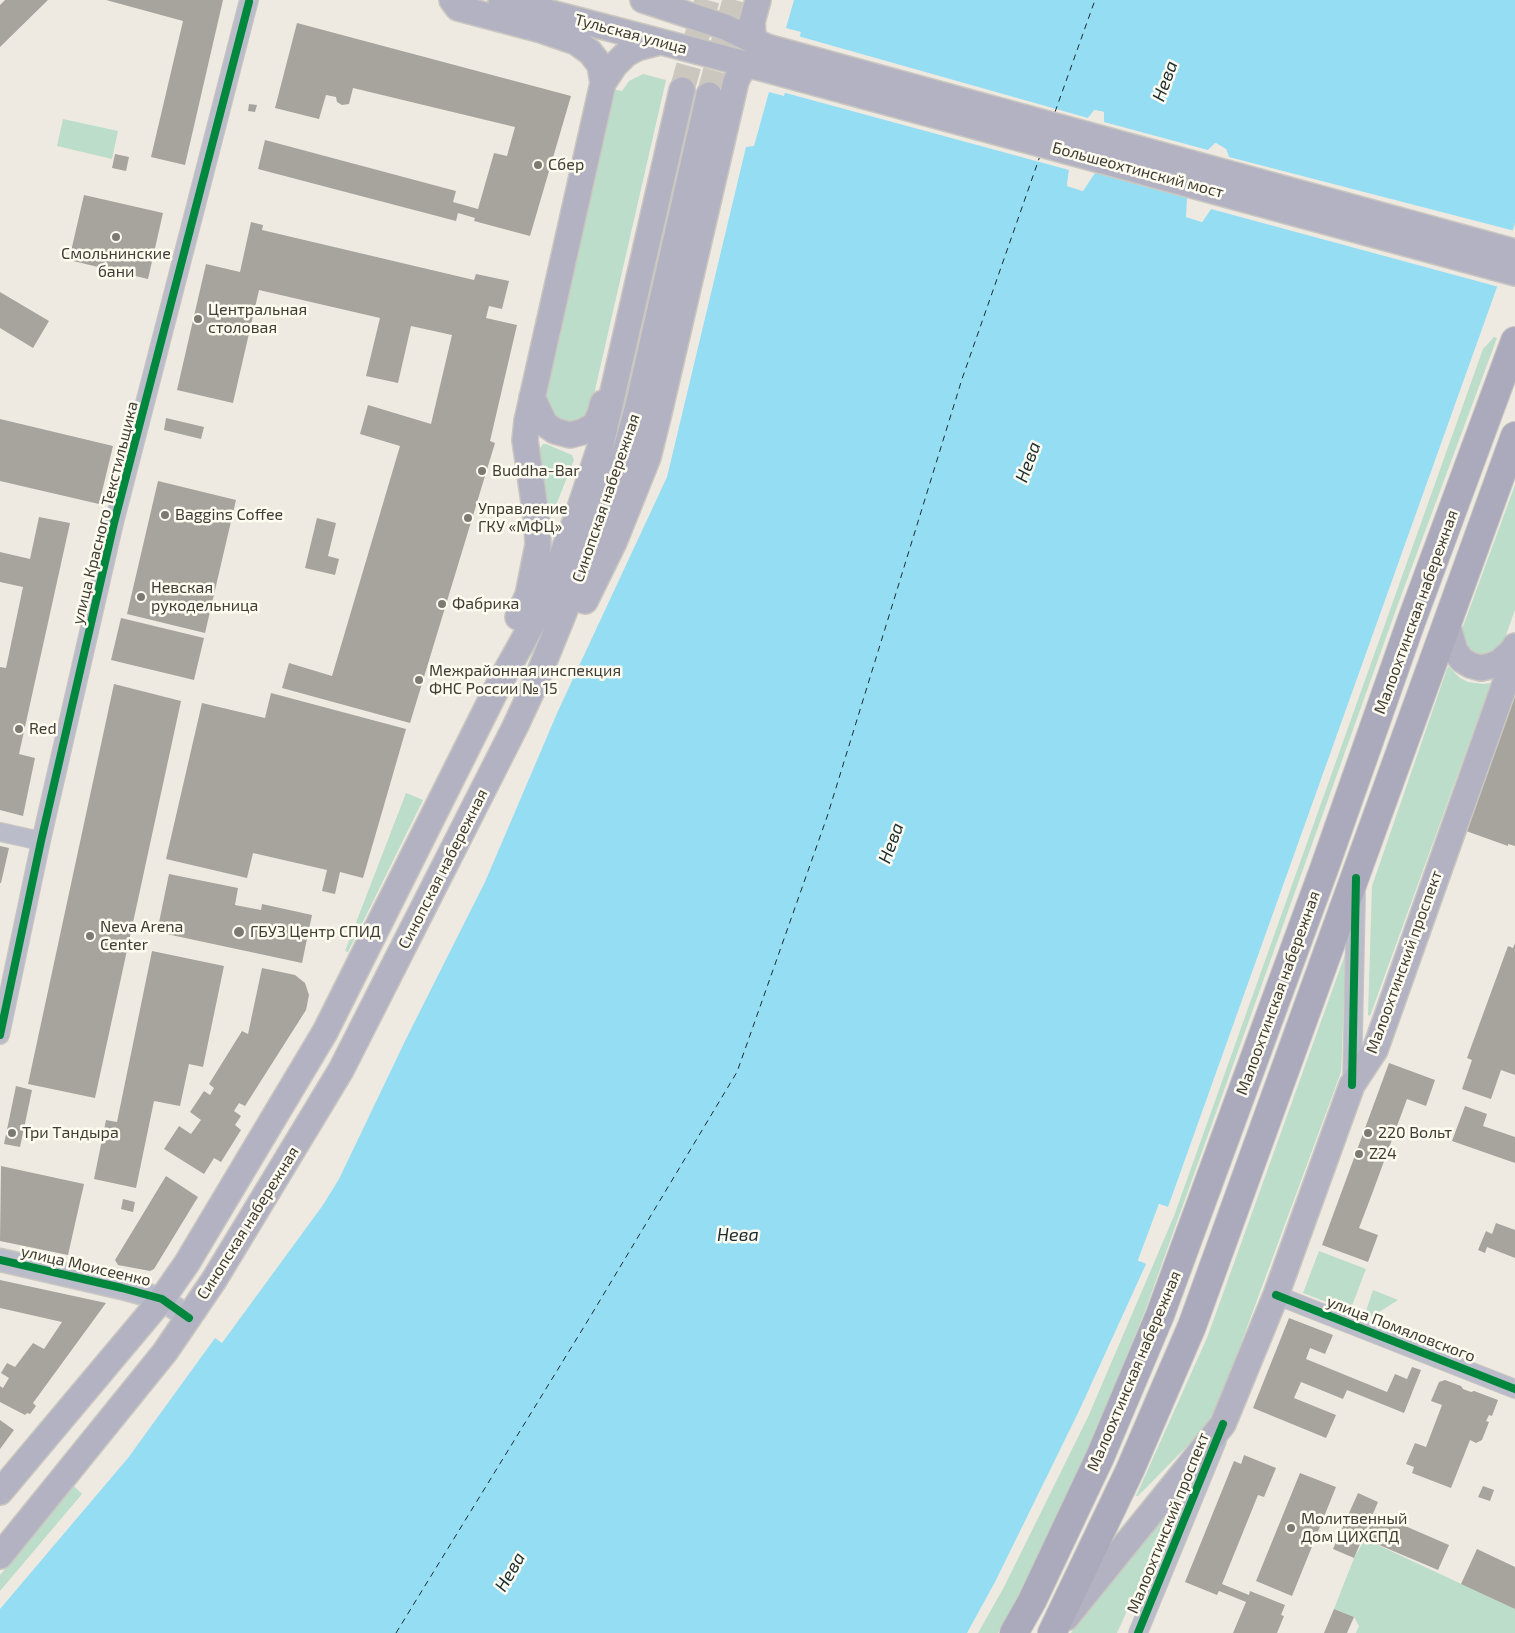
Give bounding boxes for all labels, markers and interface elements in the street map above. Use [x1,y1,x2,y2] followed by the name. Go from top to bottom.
[573,10,689,58] street label: Тульская улица
[1148,58,1182,104] water label: Нева
[1050,138,1226,202] street label: Большеохтинский мост
[548,155,584,175] place label: Сбер
[532,159,544,171] marker: Сбер
[110,231,122,243] marker: Смольнинские бани
[61,244,171,282] place label: Смольнинские бани
[208,300,307,338] place label: Центральная столовая
[192,313,204,325] marker: Центральная столовая
[68,399,142,627] street label: улица Красного Текстильщика
[568,411,644,585] street label: Синопская набережная
[1011,439,1045,485] water label: Нева
[492,461,580,481] place label: Buddha-Bar
[476,465,488,477] marker: Buddha-Bar
[478,499,568,537] place label: Управление ГКУ «МФЦ»
[175,505,283,525] place label: Baggins Coffee
[1370,507,1462,717] street label: Малоохтинская набережная
[159,509,171,521] marker: Baggins Coffee
[462,512,474,524] marker: Управление ГКУ «МФЦ»
[151,578,258,616] place label: Невская рукодельница
[135,591,147,603] marker: Невская рукодельница
[452,594,519,614] place label: Фабрика
[436,598,448,610] marker: Фабрика
[429,661,621,699] place label: Межрайонная инспекция ФНС России № 15
[413,674,425,686] marker: Межрайонная инспекция ФНС России № 15
[29,719,57,739] place label: Red
[13,723,25,735] marker: Red
[394,786,492,952] street label: Синопская набережная
[874,820,908,866] water label: Нева
[1362,868,1446,1056] street label: Малоохтинский проспект
[1232,888,1324,1098] street label: Малоохтинская набережная
[100,917,183,955] place label: Neva Arena Center
[250,922,381,942] place label: ГБУЗ Центр СПИД
[232,925,246,939] marker: ГБУЗ Центр СПИД
[84,930,96,942] marker: Neva Arena Center
[22,1123,119,1143] place label: Три Тандыра
[1378,1123,1452,1143] place label: 220 Вольт
[6,1127,18,1139] marker: Три Тандыра
[1362,1127,1374,1139] marker: 220 Вольт
[193,1143,303,1303] street label: Синопская набережная
[1369,1144,1397,1164] place label: Z24
[1353,1148,1365,1160] marker: Z24
[717,1224,759,1246] water label: Нева
[19,1242,153,1290] street label: улица Моисеенко
[1083,1268,1185,1474] street label: Малоохтинская набережная
[1324,1292,1478,1366] street label: улица Помяловского
[1123,1430,1213,1616] street label: Малоохтинский проспект
[1301,1509,1407,1547] place label: Молитвенный Дом ЦИХСПД
[1285,1522,1297,1534] marker: Молитвенный Дом ЦИХСПД
[490,1548,530,1596] water label: Нева

